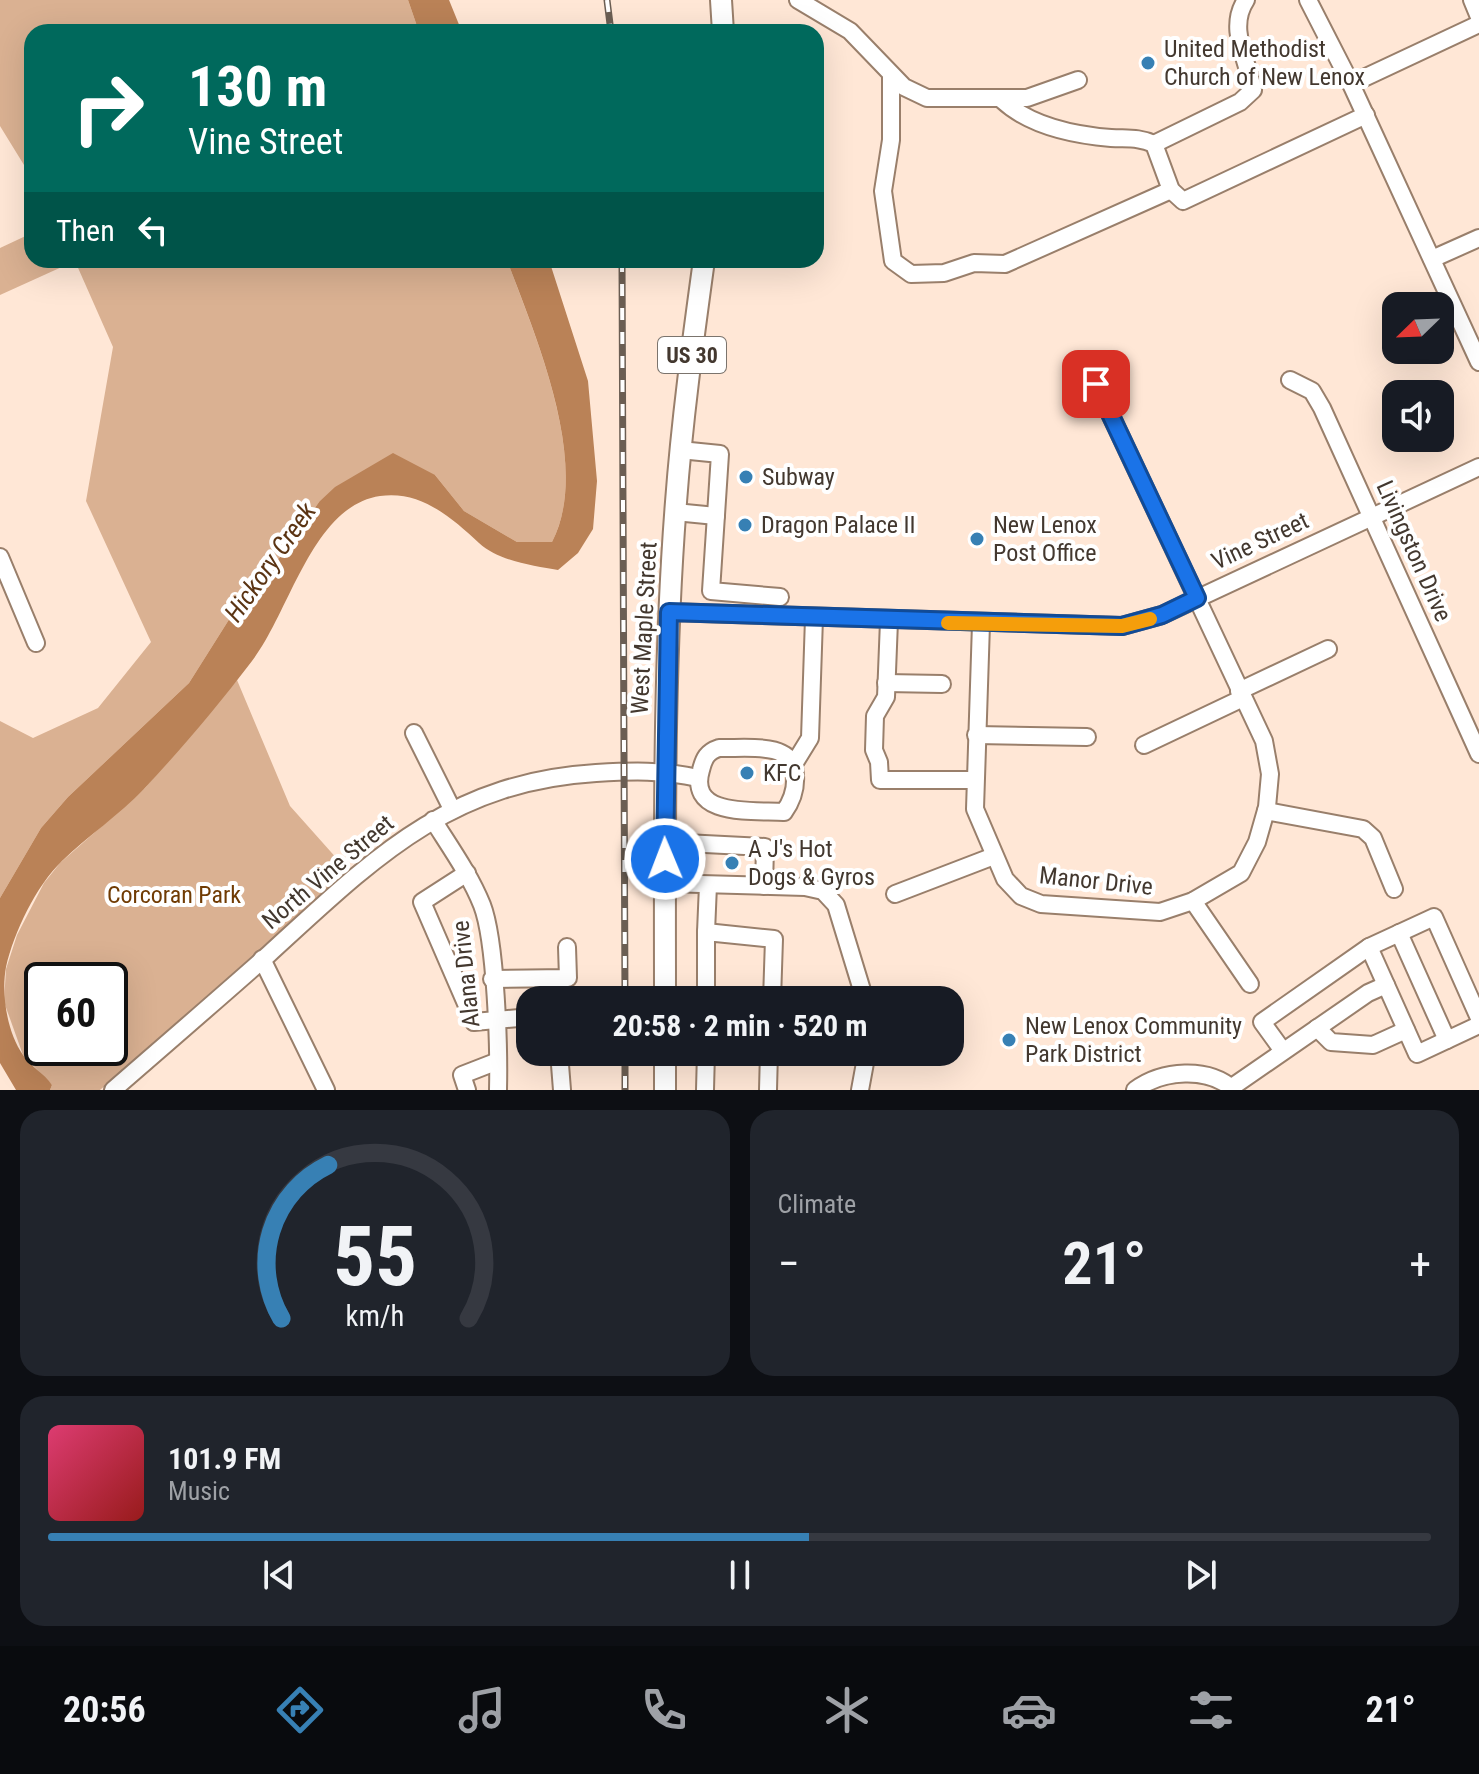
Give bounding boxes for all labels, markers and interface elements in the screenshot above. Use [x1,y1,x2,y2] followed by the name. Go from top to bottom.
[1164,35,1365,91] place label: United Methodist Church of New Lenox
[188,54,327,120] text: 130 m
[1139,54,1157,72] marker: United Methodist Church of New Lenox
[56,56,160,160] icon: right
[188,121,343,163] text: Vine Street
[131,208,175,252] icon: left
[56,213,115,248] text: Then
[1382,292,1454,364] north arrow
[1382,292,1454,452] map controls
[658,337,726,373] road number: US 30
[1062,350,1130,418] pin
[1074,362,1118,406] icon: arrive
[1382,380,1454,452] button: sound
[762,463,835,491] place label: Subway
[737,468,755,486] marker: Subway
[1370,476,1458,626] street label: Livingston Drive
[218,496,322,627] water label: Hickory Creek
[1207,506,1313,576] street label: Vine Street
[761,511,916,539] place label: Dragon Palace II
[993,511,1097,567] place label: New Lenox Post Office
[736,516,754,534] marker: Dragon Palace II
[968,530,986,548] marker: New Lenox Post Office
[626,541,662,715] street label: West Maple Street
[763,759,801,787] place label: KFC
[738,764,756,782] marker: KFC
[257,809,399,935] street label: North Vine Street
[623,817,707,901] position arrow
[748,835,875,891] place label: A J's Hot Dogs & Gyros
[723,854,741,872] marker: A J's Hot Dogs & Gyros
[1038,861,1154,901] street label: Manor Drive
[107,881,241,909] park label: Corcoran Park
[446,919,486,1029] street label: Alana Drive
[24,962,128,1066] speed limit sign: 60
[613,1008,867,1043] text: 20:58 · 2 min · 520 m
[1025,1012,1242,1068] place label: New Lenox Community Park District
[1000,1031,1018,1049] marker: New Lenox Community Park District
[778,1189,856,1219] text: Climate
[333,1208,417,1305] text: 55
[1062,1228,1146,1299] text: 21°
[778,1238,800,1290] text: −
[1409,1238,1431,1290] text: +
[345,1299,404,1333] text: km/h
[168,1441,281,1476] text: 101.9 FM
[168,1476,230,1506] text: Music
[257,1553,301,1597] icon: previous
[718,1553,762,1597] icon: pause
[1179,1553,1223,1597] icon: next
[272,1682,328,1738] icon: directions
[454,1682,510,1738] icon: music
[636,1682,692,1738] icon: phone
[819,1682,875,1738] icon: climate
[1001,1682,1057,1738] icon: car
[1183,1682,1239,1738] icon: filters
[63,1689,146,1731] text: 20:56
[1365,1689,1416,1731] text: 21°

